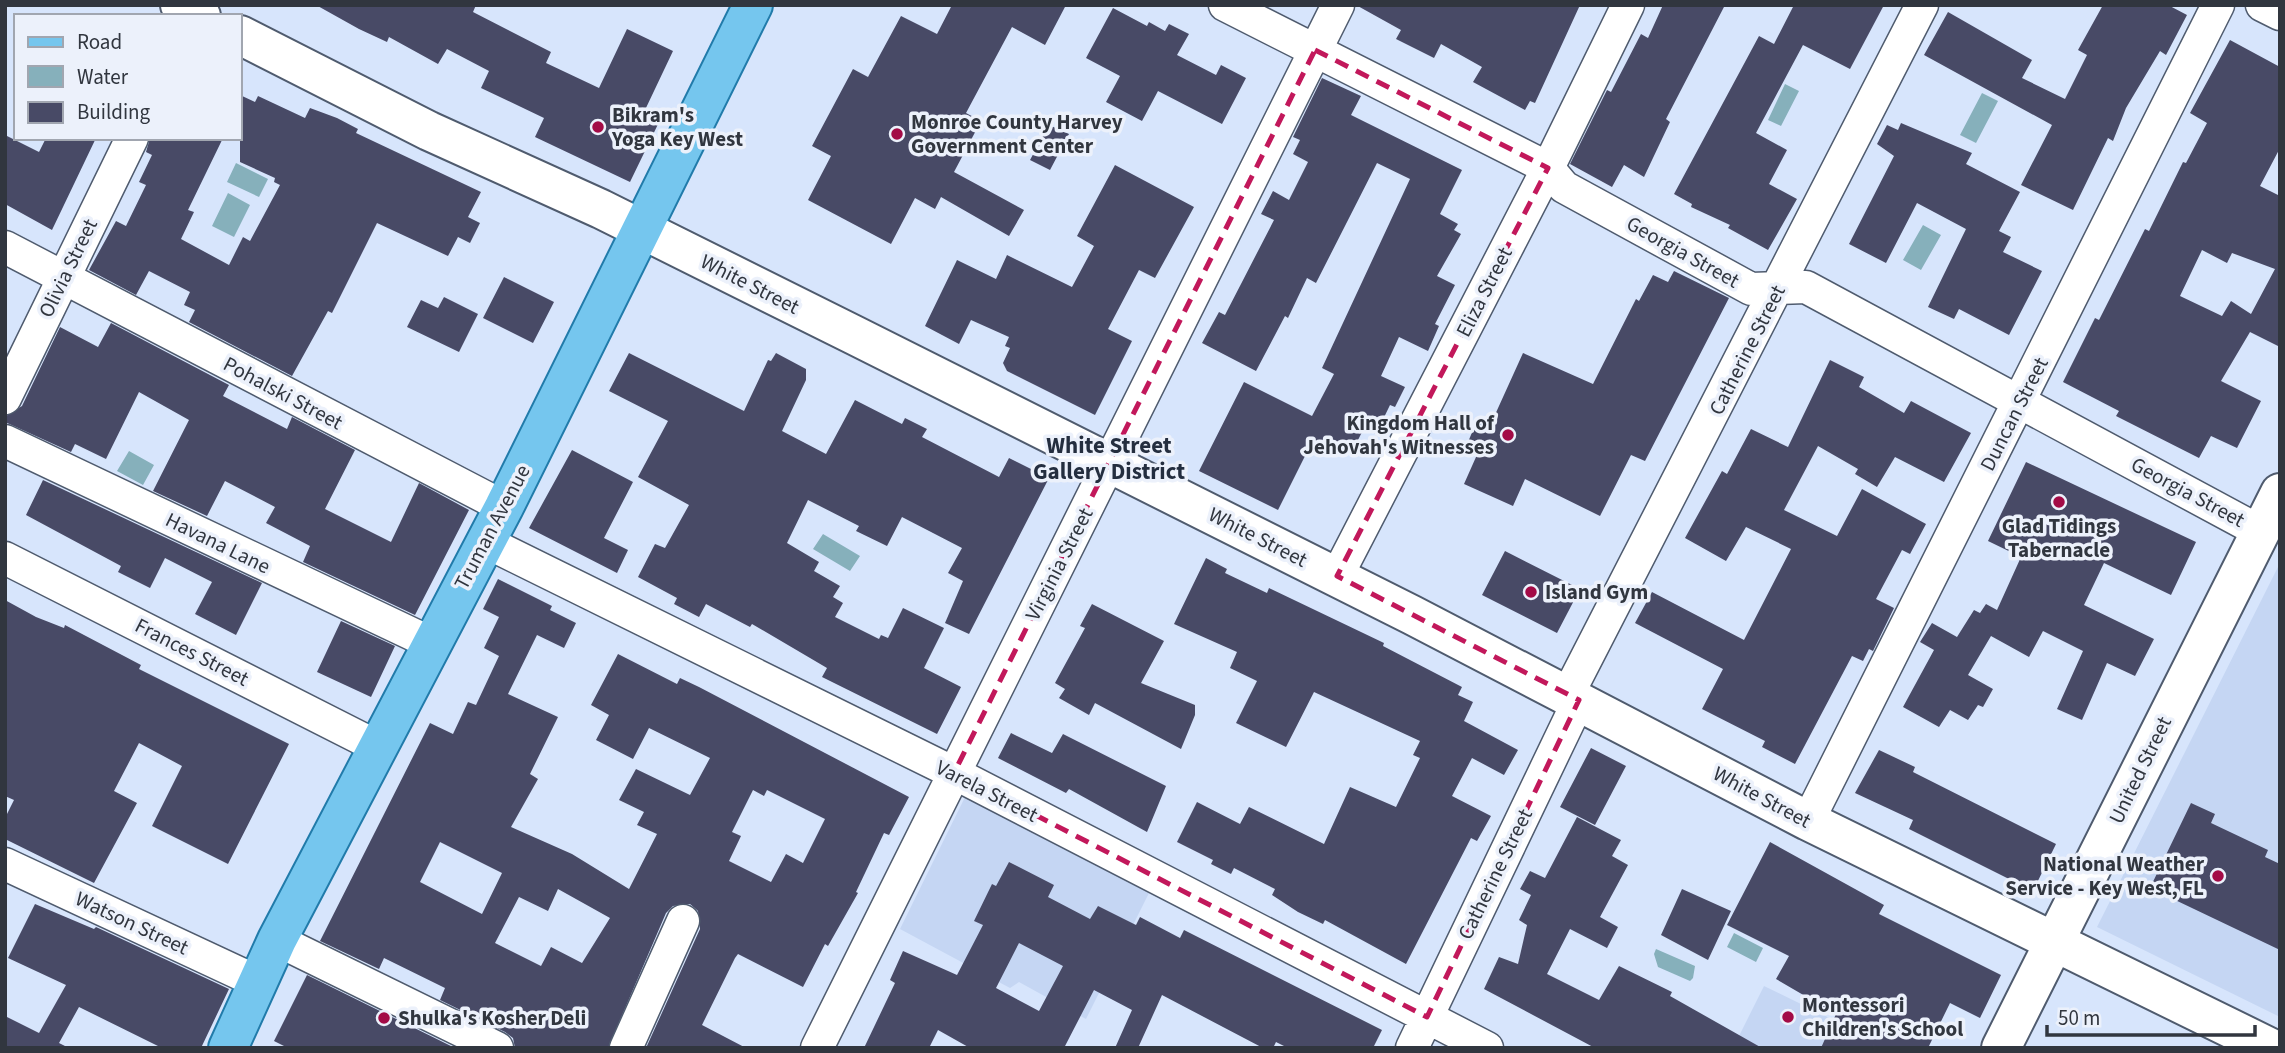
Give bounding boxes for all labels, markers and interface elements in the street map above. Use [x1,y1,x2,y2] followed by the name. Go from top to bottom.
[14,14,242,140] legend
[77,27,122,57] text: Road
[77,62,129,92] text: Water
[77,97,151,127] text: Building
[611,100,743,154] place label: Bikram's Yoga Key West
[911,107,1123,161] place label: Monroe County Harvey Government Center
[590,119,606,135] marker: Bikram's Yoga Key West
[889,126,905,142] marker: Monroe County Harvey Government Center
[1621,209,1745,295] street label: Georgia Street
[31,213,105,323] street label: Olivia Street
[1449,242,1519,342] street label: Eliza Street
[695,246,805,322] street label: White Street
[1701,280,1793,420] street label: Catherine Street
[218,349,348,437] street label: Pohalski Street
[1972,352,2056,476] street label: Duncan Street
[1303,408,1495,462] place label: Kingdom Hall of Jehovah's Witnesses
[1500,427,1516,443] marker: Kingdom Hall of Jehovah's Witnesses
[1033,429,1185,488] district label: White Street Gallery District
[2126,449,2250,535] street label: Georgia Street
[447,459,537,595] street label: Truman Avenue
[2051,494,2067,510] marker: Glad Tidings Tabernacle
[1203,499,1313,575] street label: White Street
[1018,502,1100,626] street label: Virginia Street
[161,505,275,581] street label: Havana Lane
[2002,511,2116,565] place label: Glad Tidings Tabernacle
[1545,577,1648,607] place label: Island Gym
[1523,584,1539,600] marker: Island Gym
[130,610,254,694] street label: Frances Street
[2101,711,2179,829] street label: United Street
[931,752,1043,830] street label: Varela Street
[1708,759,1816,835] street label: White Street
[1450,803,1540,945] street label: Catherine Street
[2005,849,2205,903] place label: National Weather Service - Key West, FL
[2210,868,2226,884] marker: National Weather Service - Key West, FL
[70,884,194,962] street label: Watson Street
[1802,990,1963,1044] place label: Montessori Children's School
[2047,993,2255,1038] scale bar
[398,1003,586,1033] place label: Shulka's Kosher Deli
[2058,1003,2100,1033] text: 50 m
[1780,1009,1796,1025] marker: Montessori Children's School
[376,1010,392,1026] marker: Shulka's Kosher Deli

